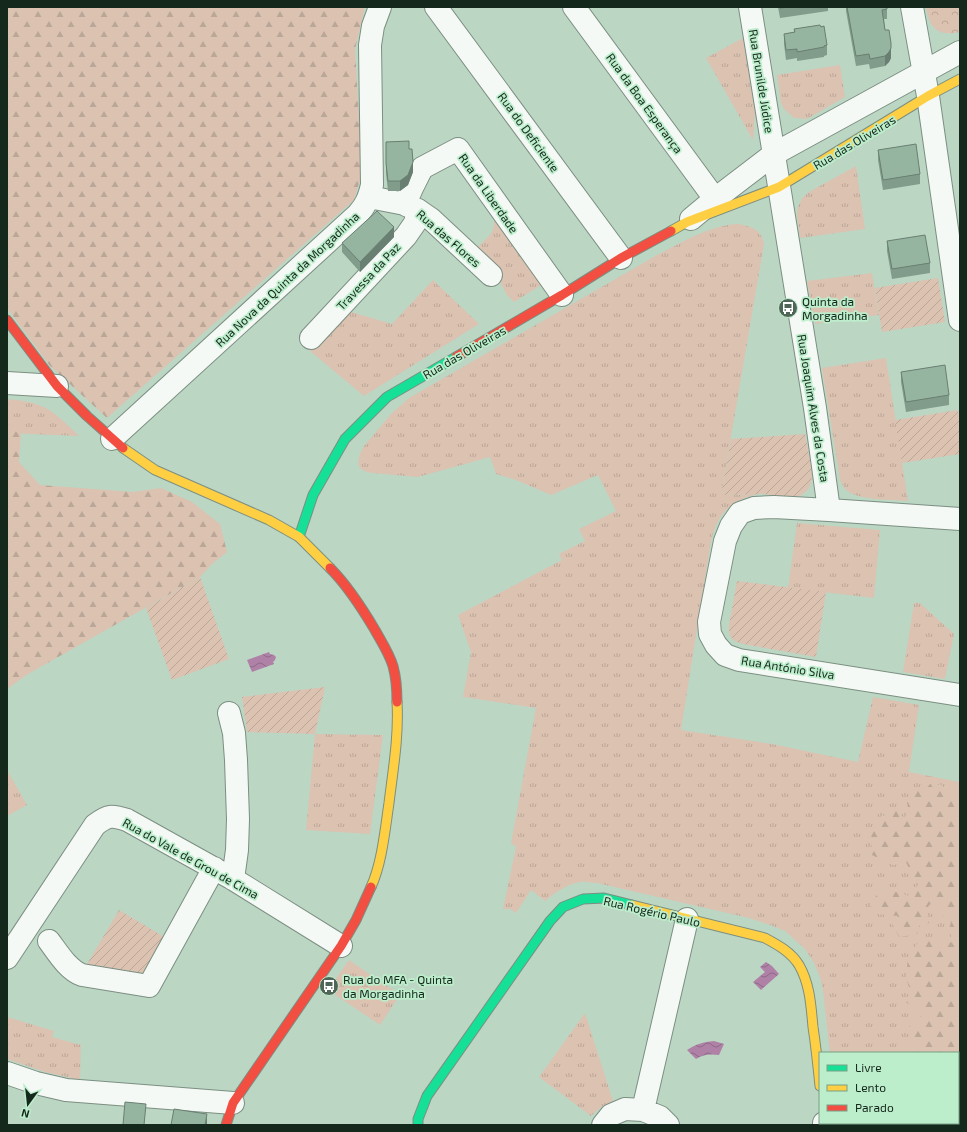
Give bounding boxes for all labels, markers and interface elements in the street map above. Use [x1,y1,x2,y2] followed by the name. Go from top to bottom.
[747,28,777,134] street label: Rua Brunilde Júdice
[603,50,686,156] street label: Rua da Boa Esperança
[495,90,563,174] street label: Rua do Deficiente
[810,112,898,172] street label: Rua das Oliveiras
[456,151,522,235] street label: Rua da Liberdade
[414,207,484,269] street label: Rua das Flores
[212,209,362,350] street label: Rua Nova da Quinta da Morgadinha
[333,239,403,313] street label: Travessa da Paz
[802,294,868,322] place label: Quinta da Morgadinha
[777,297,799,319] bus stop icon: Quinta da Morgadinha
[420,323,508,381] street label: Rua das Oliveiras
[795,333,833,483] street label: Rua Joaquim Alves da Costa
[740,653,836,681] street label: Rua António Silva
[121,815,261,901] street label: Rua do Vale de Grou de Cima
[602,893,702,929] street label: Rua Rogério Paulo
[343,972,453,1000] place label: Rua do MFA - Quinta da Morgadinha
[318,975,340,997] bus stop icon: Rua do MFA - Quinta da Morgadinha
[819,1052,959,1124] legend
[855,1060,882,1074] text: Livre
[855,1080,886,1094] text: Lento
[8,1084,48,1124] north arrow
[855,1100,894,1114] text: Parado
[20,1107,31,1121] text: N

